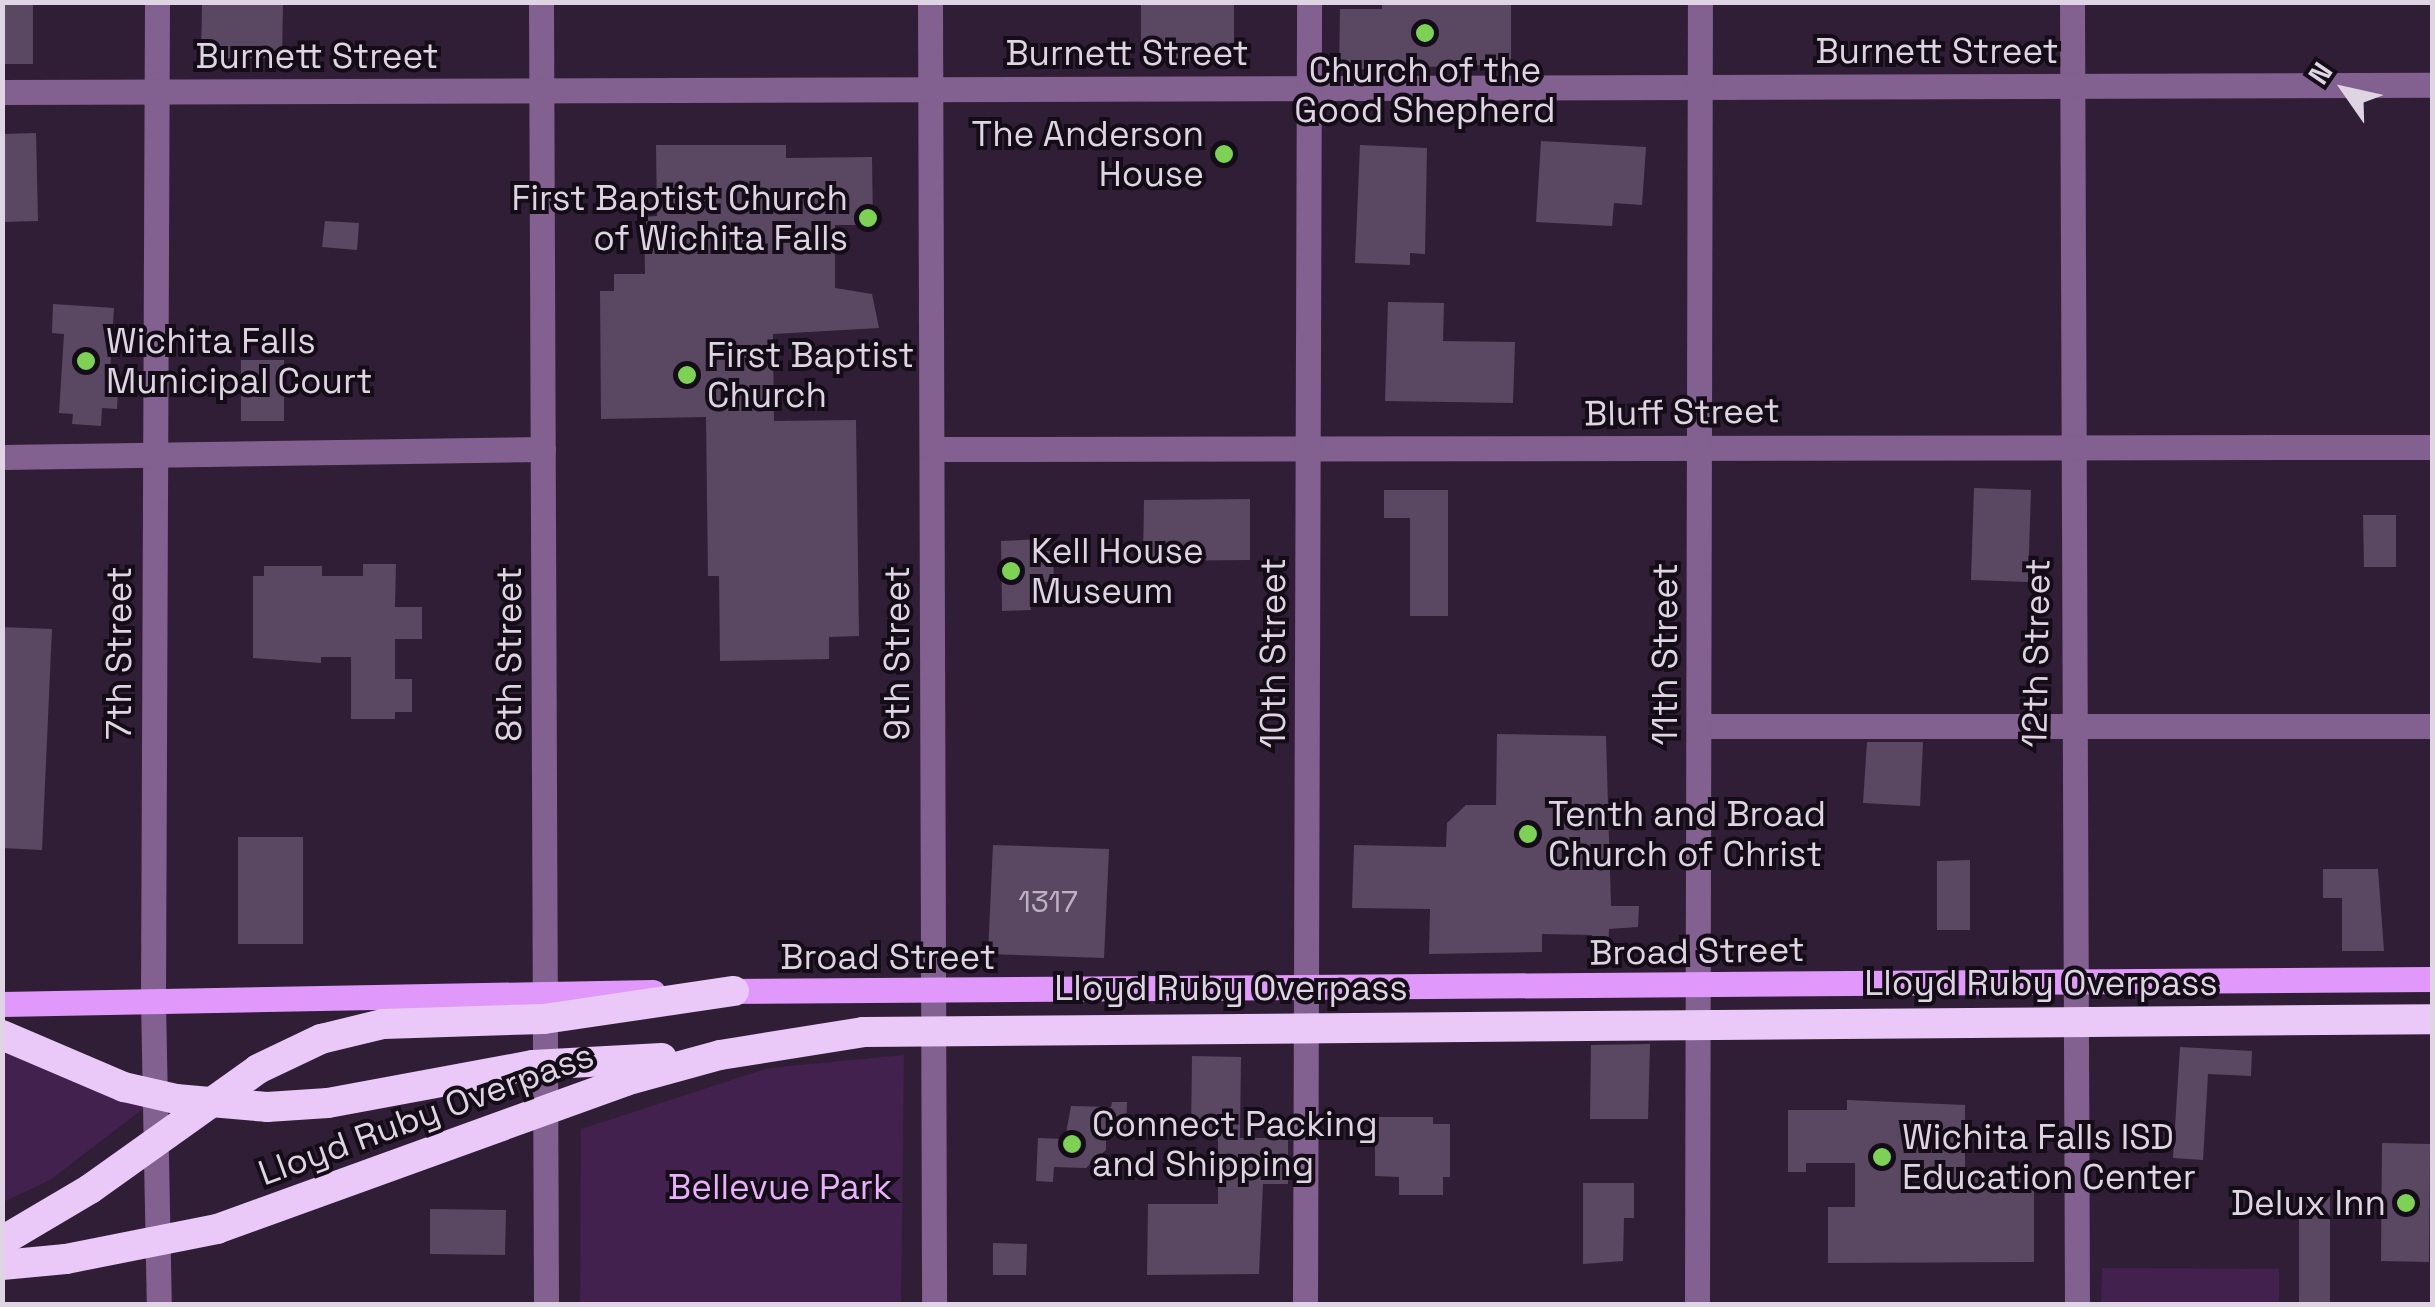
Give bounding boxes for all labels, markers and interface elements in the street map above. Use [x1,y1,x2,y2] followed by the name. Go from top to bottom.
[1414,22,1436,44] marker: Church of the Good Shepherd
[1815,30,2059,72] street label: Burnett Street
[1005,32,1249,74] street label: Burnett Street
[195,35,439,77] street label: Burnett Street
[2295,40,2395,140] north arrow
[1294,49,1556,131] place label: Church of the Good Shepherd
[2300,55,2340,91] text: N
[971,113,1204,195] place label: The Anderson House
[1213,143,1235,165] marker: The Anderson House
[512,177,848,259] place label: First Baptist Church of Wichita Falls
[857,207,879,229] marker: First Baptist Church of Wichita Falls
[106,320,372,402] place label: Wichita Falls Municipal Court
[707,334,914,416] place label: First Baptist Church
[75,350,97,372] marker: Wichita Falls Municipal Court
[676,364,698,386] marker: First Baptist Church
[1584,389,1780,435] street label: Bluff Street
[1031,530,1204,612] place label: Kell House Museum
[1252,558,1294,748] street label: 10th Street
[2013,558,2059,748] street label: 12th Street
[1000,560,1022,582] marker: Kell House Museum
[1644,563,1686,745] street label: 11th Street
[98,566,140,740] street label: 7th Street
[488,566,530,742] street label: 8th Street
[876,566,918,740] street label: 9th Street
[1548,793,1826,875] place label: Tenth and Broad Church of Christ
[1517,823,1539,845] marker: Tenth and Broad Church of Christ
[1018,884,1078,920] house number: 1317
[1589,928,1805,974] street label: Broad Street
[780,936,996,978] street label: Broad Street
[1864,962,2218,1004] street label: Lloyd Ruby Overpass
[1054,967,1408,1009] street label: Lloyd Ruby Overpass
[253,1034,599,1194] street label: Lloyd Ruby Overpass
[1092,1103,1378,1185] place label: Connect Packing and Shipping
[1902,1116,2196,1198] place label: Wichita Falls ISD Education Center
[1061,1133,1083,1155] marker: Connect Packing and Shipping
[1871,1146,1893,1168] marker: Wichita Falls ISD Education Center
[668,1166,892,1208] park label: Bellevue Park
[2231,1182,2386,1224] place label: Delux Inn
[2395,1192,2417,1214] marker: Delux Inn

